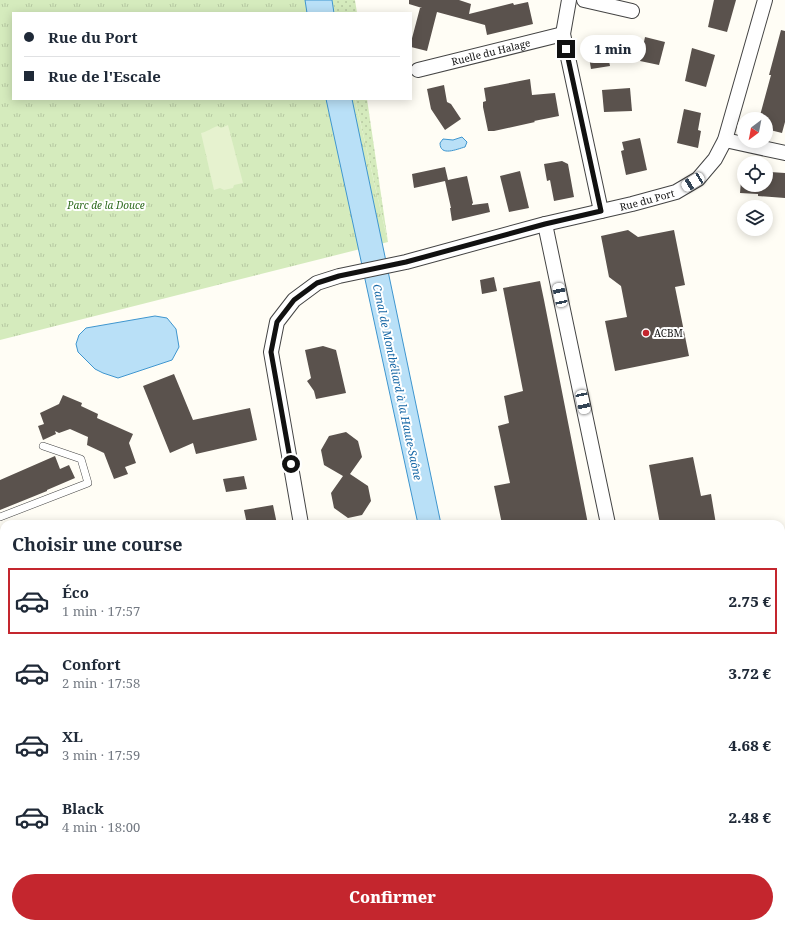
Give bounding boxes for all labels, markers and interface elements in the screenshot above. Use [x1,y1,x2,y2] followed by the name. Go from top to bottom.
[48,27,138,47] text: Rue du Port
[450,35,532,68] street label: Ruelle du Halage
[580,35,646,63] callout: 1 min
[557,40,575,58] route end
[594,40,632,58] text: 1 min
[48,66,161,86] text: Rue de l'Escale
[737,112,773,148] north arrow
[737,112,773,236] map controls
[737,156,773,192] button: locate
[680,171,706,193] car
[618,186,676,214] street label: Rue du Port
[66,198,145,212] park label: Parc de la Douce
[737,200,773,236] button: layers
[552,282,568,308] car
[370,283,426,482] water label: Canal de Montbéliard à la Haute-Saône
[654,326,683,340] place label: ACBM
[641,328,651,338] marker: ACBM
[575,389,591,415] car
[282,455,300,473] route start
[12,532,182,556] text: Choisir une course
[62,582,89,602] text: Éco
[14,583,50,619] icon: car
[728,591,771,611] text: 2.75 €
[62,602,140,620] text: 1 min · 17:57
[62,654,121,674] text: Confort
[14,655,50,691] icon: car
[728,663,771,683] text: 3.72 €
[62,674,140,692] text: 2 min · 17:58
[62,726,83,746] text: XL
[14,727,50,763] icon: car
[728,735,771,755] text: 4.68 €
[62,746,140,764] text: 3 min · 17:59
[62,798,104,818] text: Black
[14,799,50,835] icon: car
[728,807,771,827] text: 2.48 €
[62,818,140,836] text: 4 min · 18:00
[12,874,773,920] button: Confirmer

